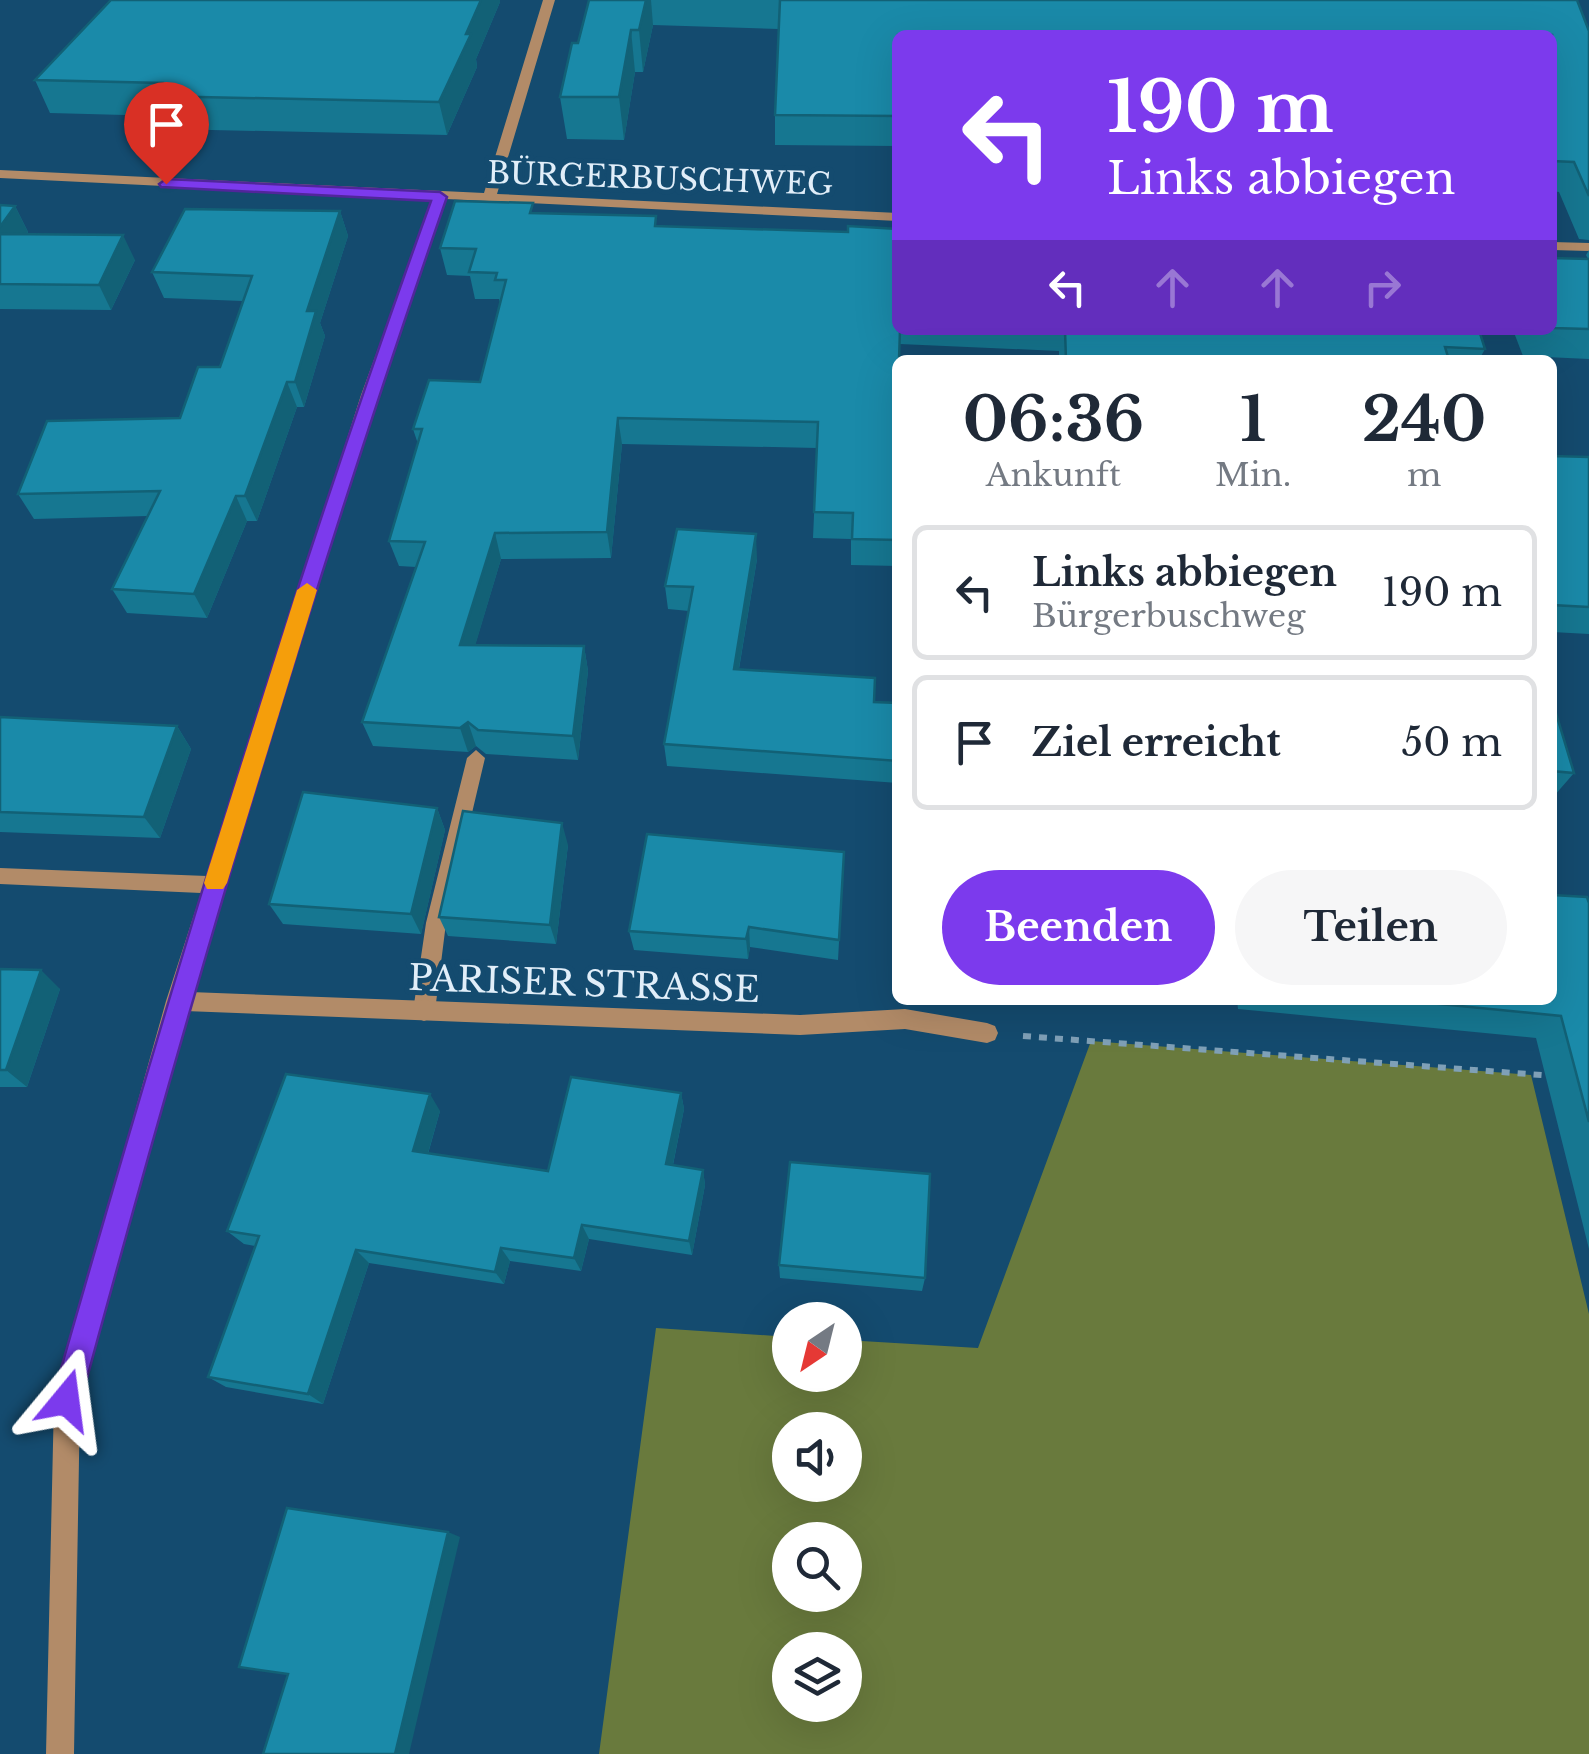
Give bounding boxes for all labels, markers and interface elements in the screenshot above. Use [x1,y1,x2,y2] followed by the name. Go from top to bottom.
[1107,64,1334,151] text: 190 m
[942,70,1072,200] icon: left
[124,82,209,185] pin
[139,97,194,152] icon: arrive
[1107,150,1456,206] text: Links abbiegen
[487,154,834,203] street label: BÜRGERBUSCHWEG
[1040,260,1095,315] icon: left
[1145,260,1200,315] icon: ahead
[1250,260,1305,315] icon: ahead
[1355,260,1410,315] icon: right
[963,383,1144,457] text: 06:36
[1240,383,1266,457] text: 1
[1362,383,1486,457] text: 240
[986,455,1121,495] text: Ankunft
[1215,455,1291,495] text: Min.
[1407,455,1441,495] text: m
[1032,549,1337,596] text: Links abbiegen
[947,565,1002,620] icon: left
[1382,569,1502,616] text: 190 m
[1032,596,1305,636] text: Bürgerbuschweg
[947,715,1002,770] icon: arrive
[1032,719,1281,766] text: Ziel erreicht
[1402,719,1502,766] text: 50 m
[942,870,1215,985] button: Beenden
[1235,870,1507,985] button: Teilen
[408,956,760,1011] street label: PARISER STRASSE
[772,1302,862,1392] north arrow
[772,1302,862,1722] map controls
[14,1348,118,1452] position arrow
[772,1412,862,1502] button: sound
[772,1522,862,1612] button: search
[772,1632,862,1722] button: layers

